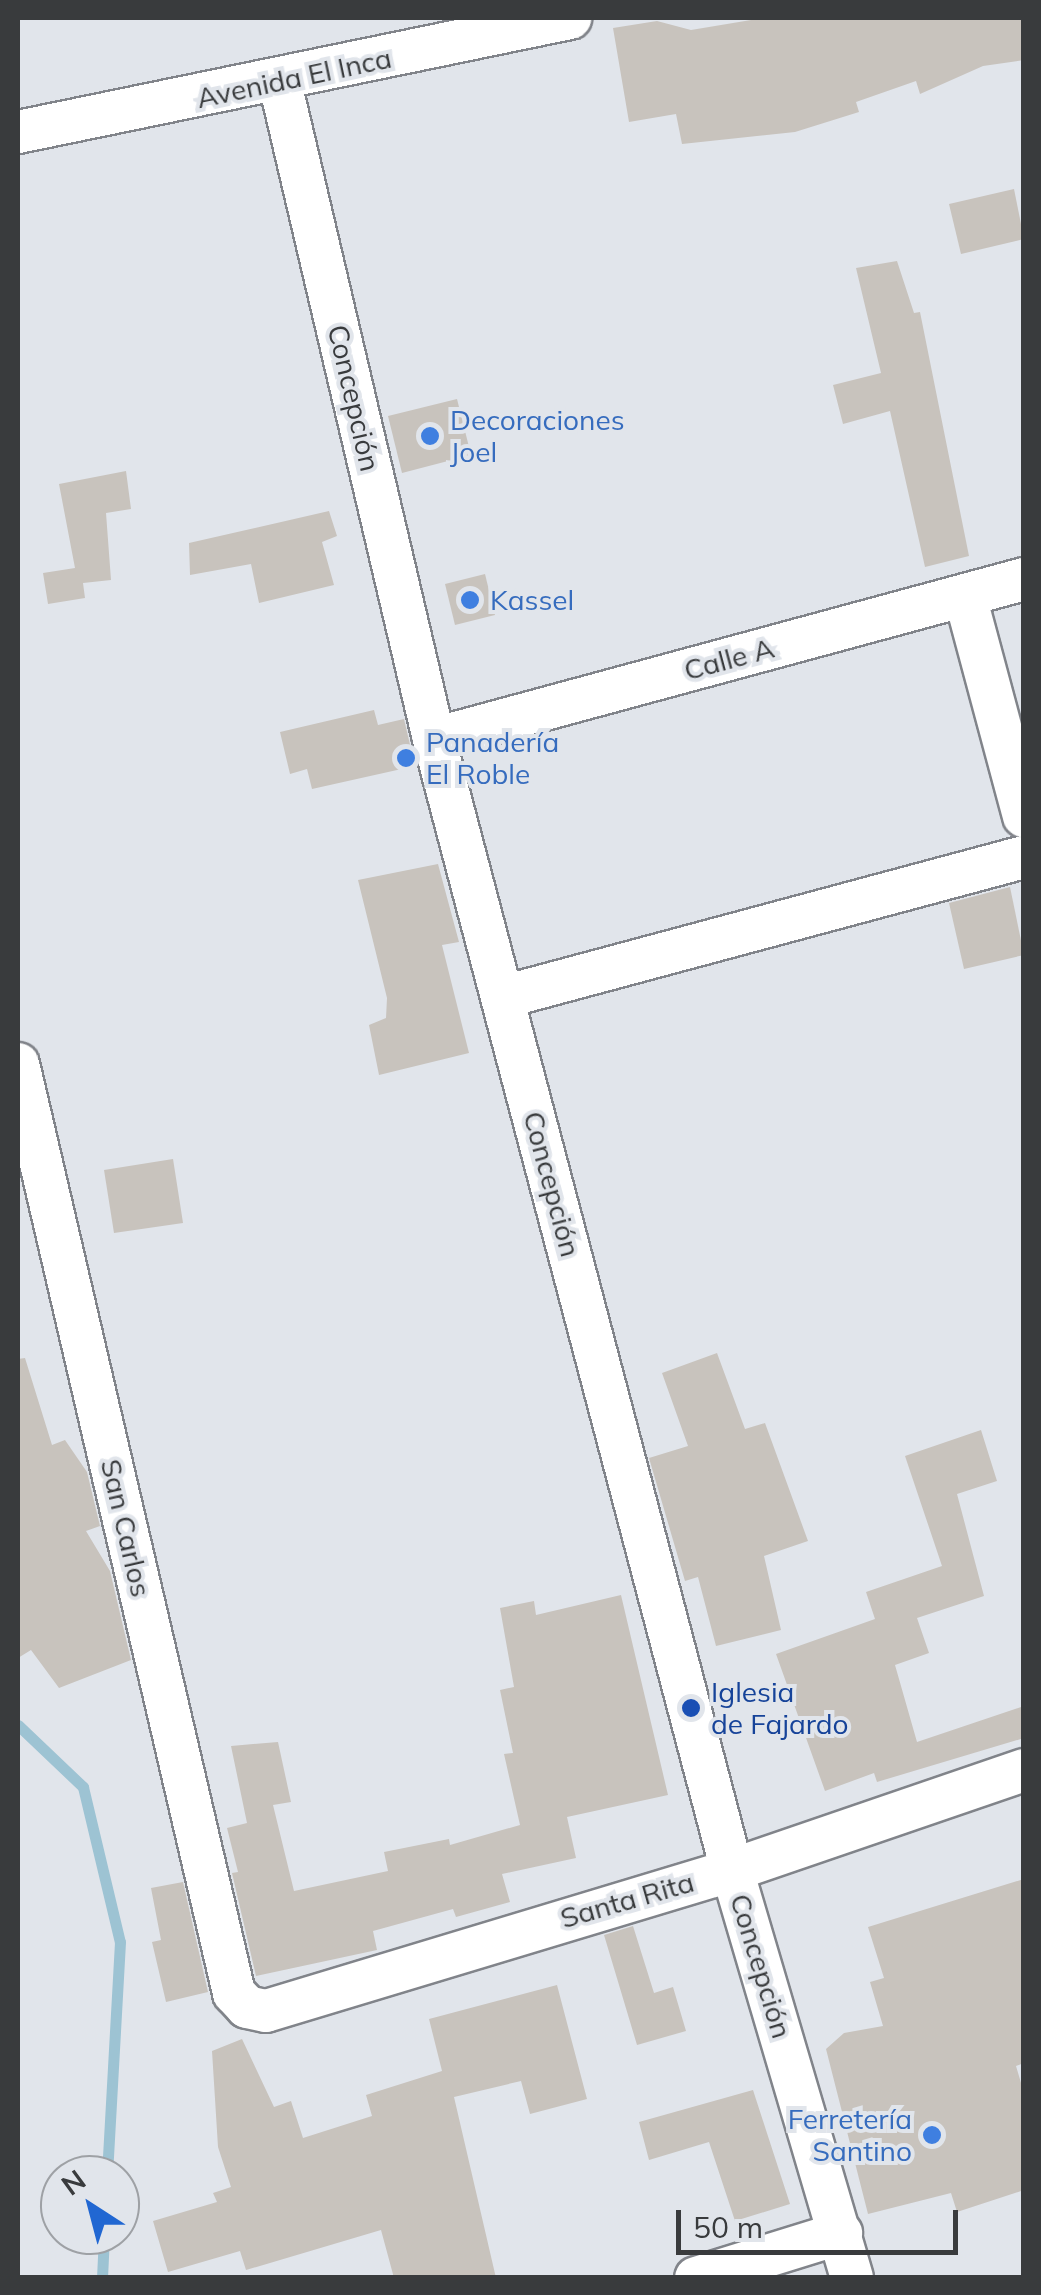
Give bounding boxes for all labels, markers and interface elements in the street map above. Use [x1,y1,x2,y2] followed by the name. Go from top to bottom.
[193,41,395,115] street label: Avenida El Inca
[321,322,387,474] street label: Concepción
[450,403,625,469] place label: Decoraciones Joel
[419,425,441,447] marker: Decoraciones Joel
[490,583,574,617] place label: Kassel
[459,589,481,611] marker: Kassel
[680,631,778,687] street label: Calle A
[426,725,559,791] place label: Panadería El Roble
[395,747,417,769] marker: Panadería El Roble
[516,1108,588,1260] street label: Concepción
[94,1456,158,1600] street label: San Carlos
[711,1675,849,1741] place label: Iglesia de Fajardo
[680,1697,702,1719] marker: Iglesia de Fajardo
[556,1865,698,1935] street label: Santa Rita
[723,1890,799,2042] street label: Concepción
[788,2102,912,2168] place label: Ferretería Santino
[921,2124,943,2146] marker: Ferretería Santino
[40,2155,140,2255] north arrow
[54,2162,92,2202] text: N
[681,2190,964,2252] scale bar
[693,2208,763,2246] text: 50 m

